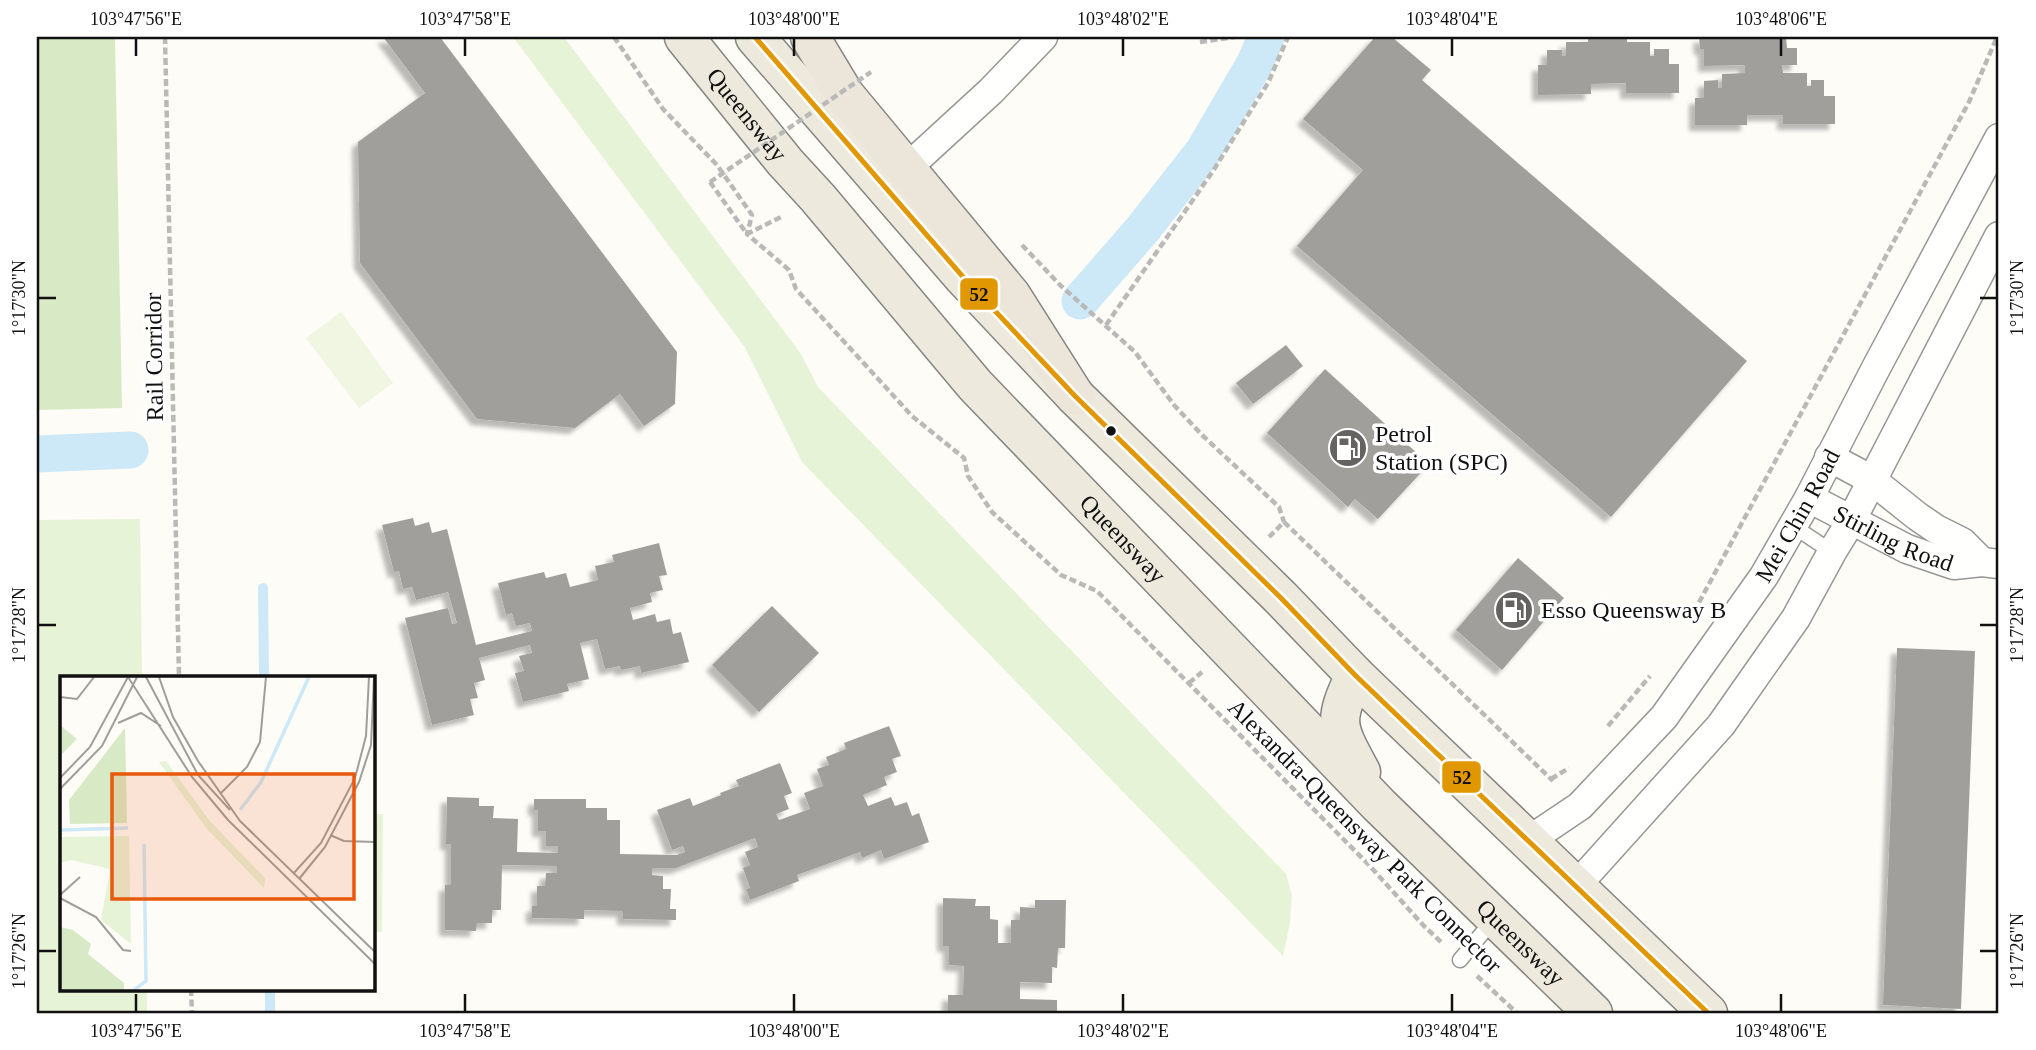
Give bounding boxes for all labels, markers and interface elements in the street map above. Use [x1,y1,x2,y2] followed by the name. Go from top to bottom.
[90,9,182,29] text: 103°47'56"E
[419,9,511,29] text: 103°47'58"E
[748,9,840,29] text: 103°48'00"E
[1077,9,1169,29] text: 103°48'02"E
[1406,9,1498,29] text: 103°48'04"E
[1735,9,1827,29] text: 103°48'06"E
[702,63,792,167] street label: Queensway
[9,260,29,336] text: 1°17'30"N
[2007,260,2027,336] text: 1°17'30"N
[959,277,999,311] line badge: 52
[970,284,989,305] text: 52
[140,292,168,422] street label: Rail Corridor
[1375,421,1508,475] place label: Petrol Station (SPC)
[1104,424,1118,438] unlabelled marker
[1327,427,1369,469] fuel station icon: Petrol Station (SPC)
[1750,445,1845,587] street label: Mei Chin Road
[1075,489,1171,588] street label: Queensway
[1829,500,1957,577] street label: Stirling Road
[9,587,29,663] text: 1°17'28"N
[2007,587,2027,663] text: 1°17'28"N
[1493,589,1535,631] fuel station icon: Esso Queensway B
[1541,597,1726,623] place label: Esso Queensway B
[60,676,374,990] inset map
[1223,694,1507,978] street label: Alexandra-Queensway Park Connector
[1441,760,1482,794] line badge: 52
[1453,767,1472,788] text: 52
[1471,894,1570,991] street label: Queensway
[9,913,29,989] text: 1°17'26"N
[2007,913,2027,989] text: 1°17'26"N
[90,1021,182,1041] text: 103°47'56"E
[419,1021,511,1041] text: 103°47'58"E
[748,1021,840,1041] text: 103°48'00"E
[1077,1021,1169,1041] text: 103°48'02"E
[1406,1021,1498,1041] text: 103°48'04"E
[1735,1021,1827,1041] text: 103°48'06"E

